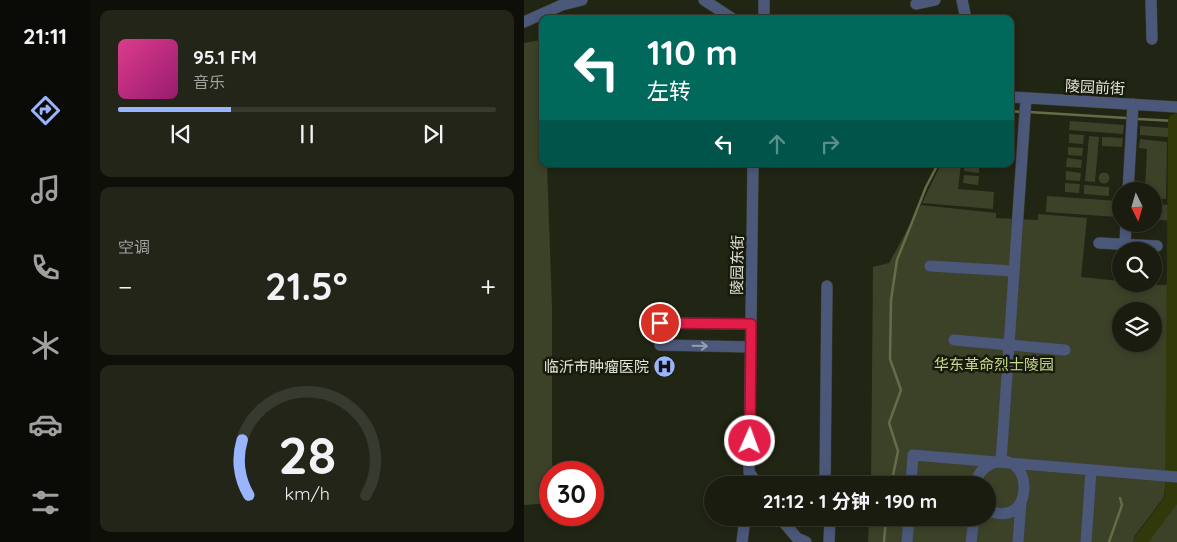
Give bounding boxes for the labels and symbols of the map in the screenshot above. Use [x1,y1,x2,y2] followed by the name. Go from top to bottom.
[1065,76,1125,98] street label: 陵园前街
[1112,182,1162,232] north arrow
[727,235,747,295] street label: 陵园东街
[639,302,681,344] pin
[692,341,708,351] one-way arrow
[653,354,677,378] hospital icon: 临沂市肿瘤医院
[934,355,1054,374] park label: 华东革命烈士陵园
[544,357,649,376] place label: 临沂市肿瘤医院
[723,414,775,466] position arrow
[539,461,604,526] speed limit sign: 30

